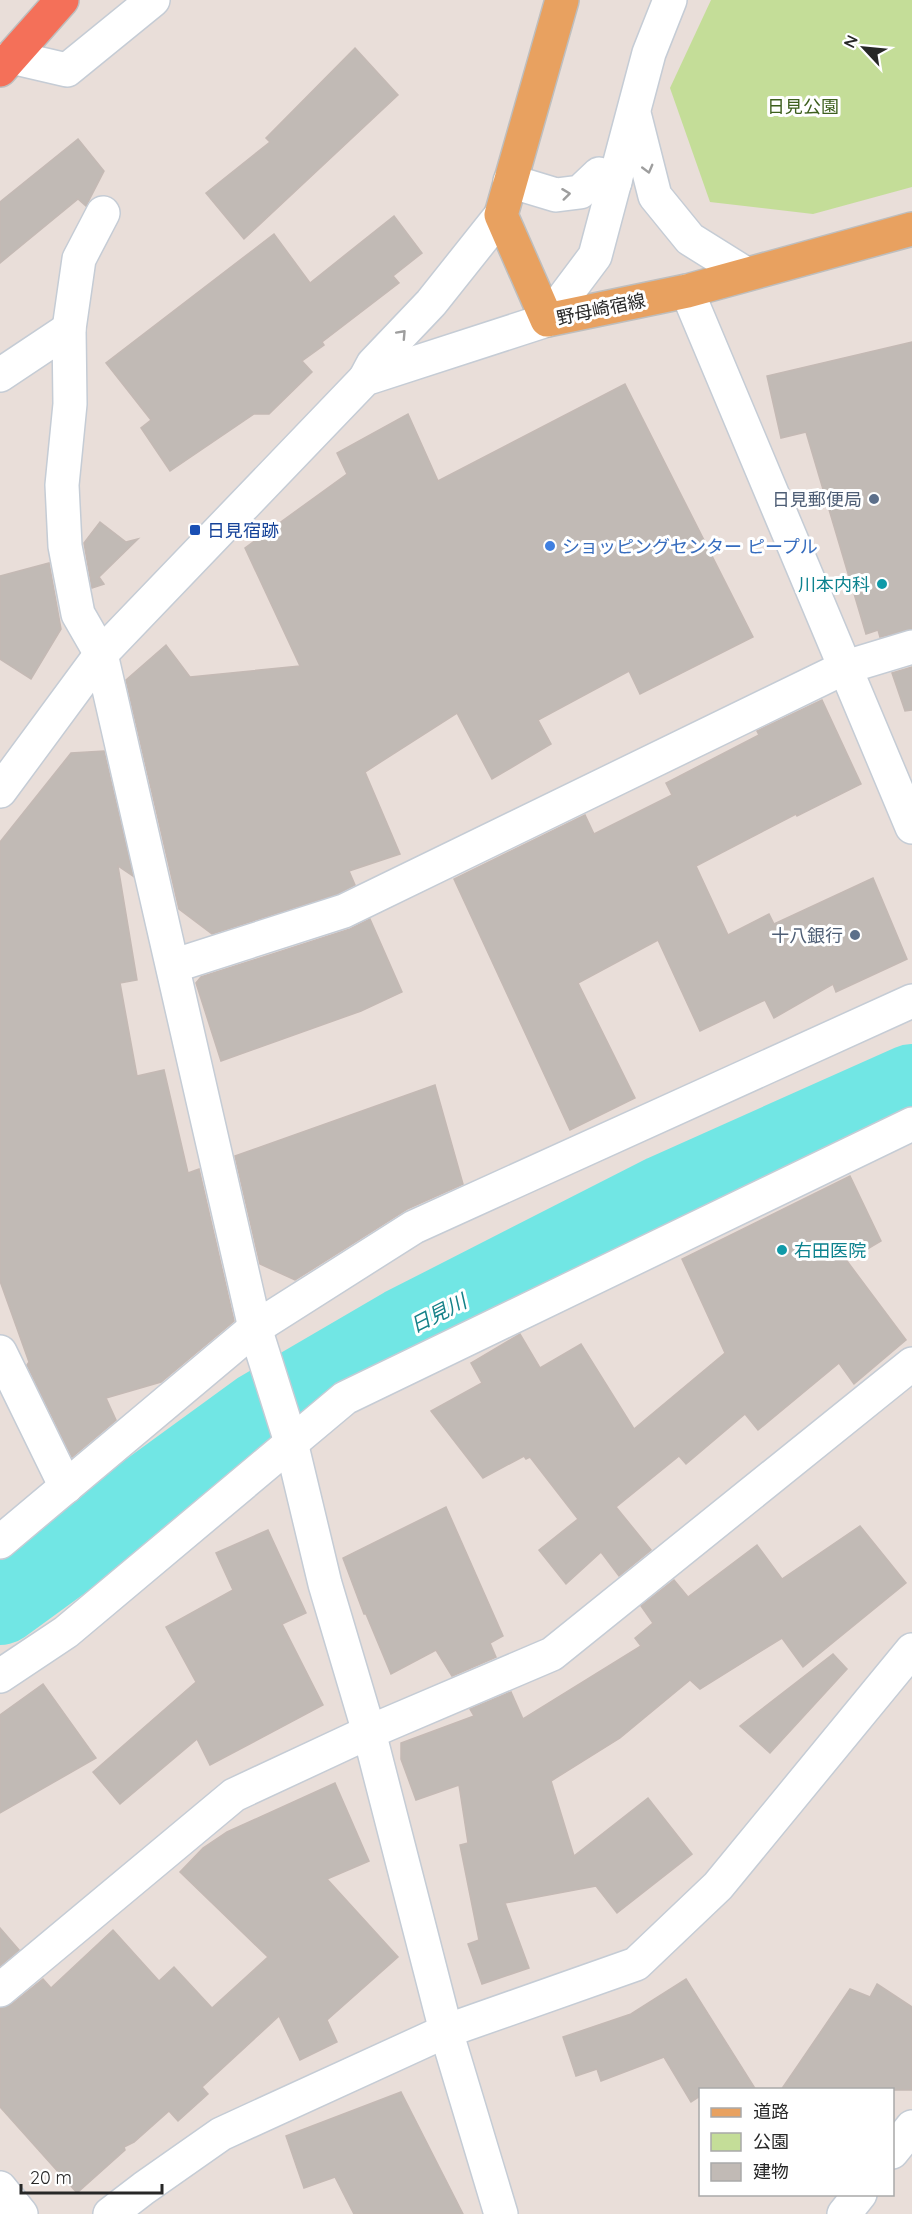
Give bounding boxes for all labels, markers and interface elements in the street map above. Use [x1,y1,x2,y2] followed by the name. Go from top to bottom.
[834,18,894,78] north arrow
[839,32,862,51] text: N
[767,95,839,118] park label: 日見公園
[640,163,653,173] one-way arrow
[561,188,571,200] one-way arrow
[555,288,647,330] street label: 野母崎宿線
[395,330,406,340] one-way arrow
[772,488,862,511] place label: 日見郵便局
[867,492,881,506] marker: 日見郵便局
[207,519,279,542] place label: 日見宿跡
[188,523,202,537] marker: 日見宿跡
[562,535,818,558] place label: ショッピングセンター ピープル
[543,539,557,553] marker: ショッピングセンター ピープル
[798,573,870,596] place label: 川本内科
[875,577,889,591] marker: 川本内科
[771,924,843,947] place label: 十八銀行
[848,928,862,942] marker: 十八銀行
[794,1239,866,1262] place label: 右田医院
[775,1243,789,1257] marker: 右田医院
[406,1287,472,1338] water label: 日見川
[699,2088,894,2196] legend
[753,2100,789,2123] text: 道路
[753,2130,789,2153] text: 公園
[21,2157,162,2195] scale bar
[753,2160,789,2183] text: 建物
[30,2166,72,2189] text: 20 m

